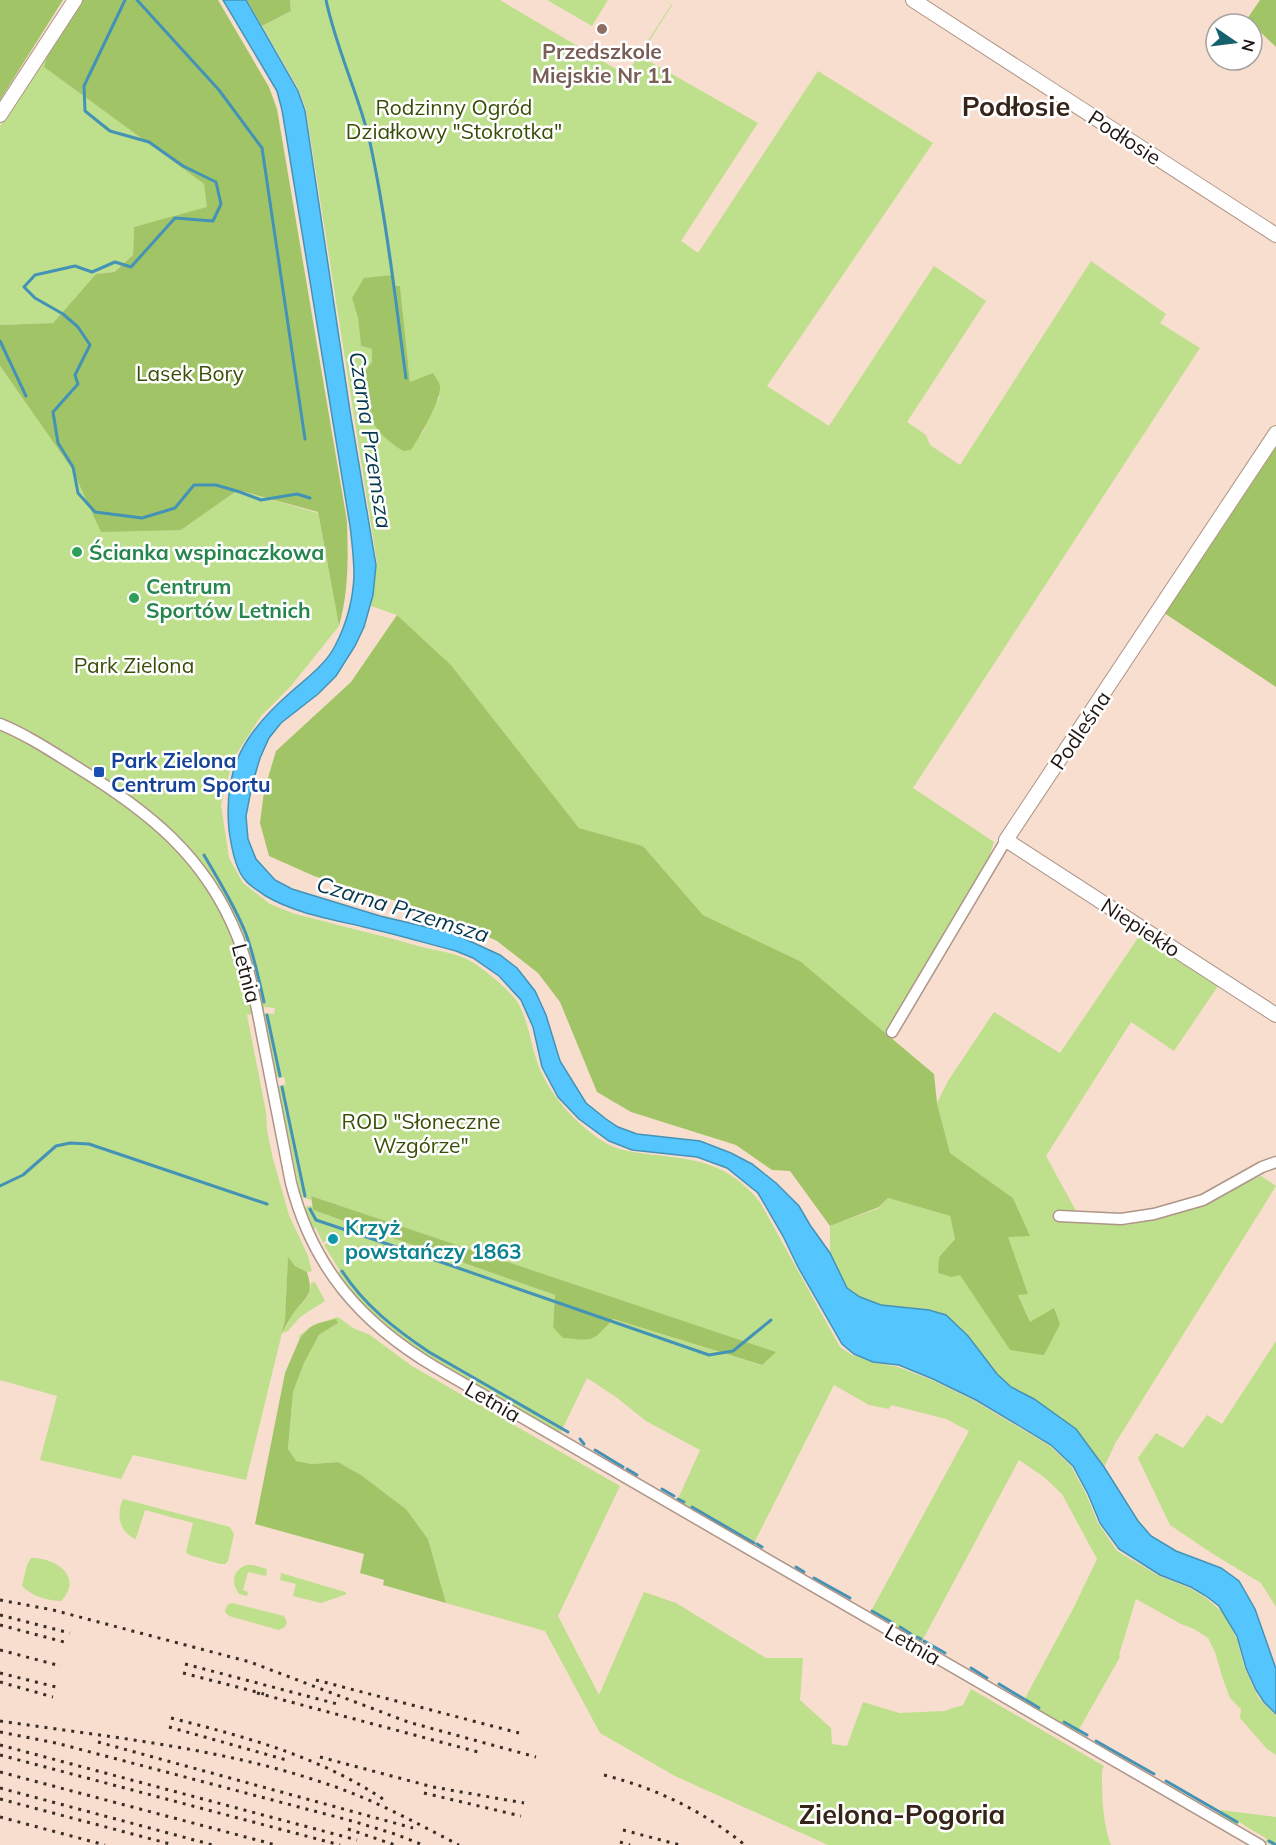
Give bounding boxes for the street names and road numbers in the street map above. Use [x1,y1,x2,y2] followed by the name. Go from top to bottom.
[1084,104,1166,170] street label: Podłosie
[1044,686,1116,774] street label: Podleśna
[1097,892,1185,962] street label: Niepiekło
[227,941,267,1005] street label: Letnia
[461,1375,525,1427] street label: Letnia
[881,1618,945,1670] street label: Letnia

